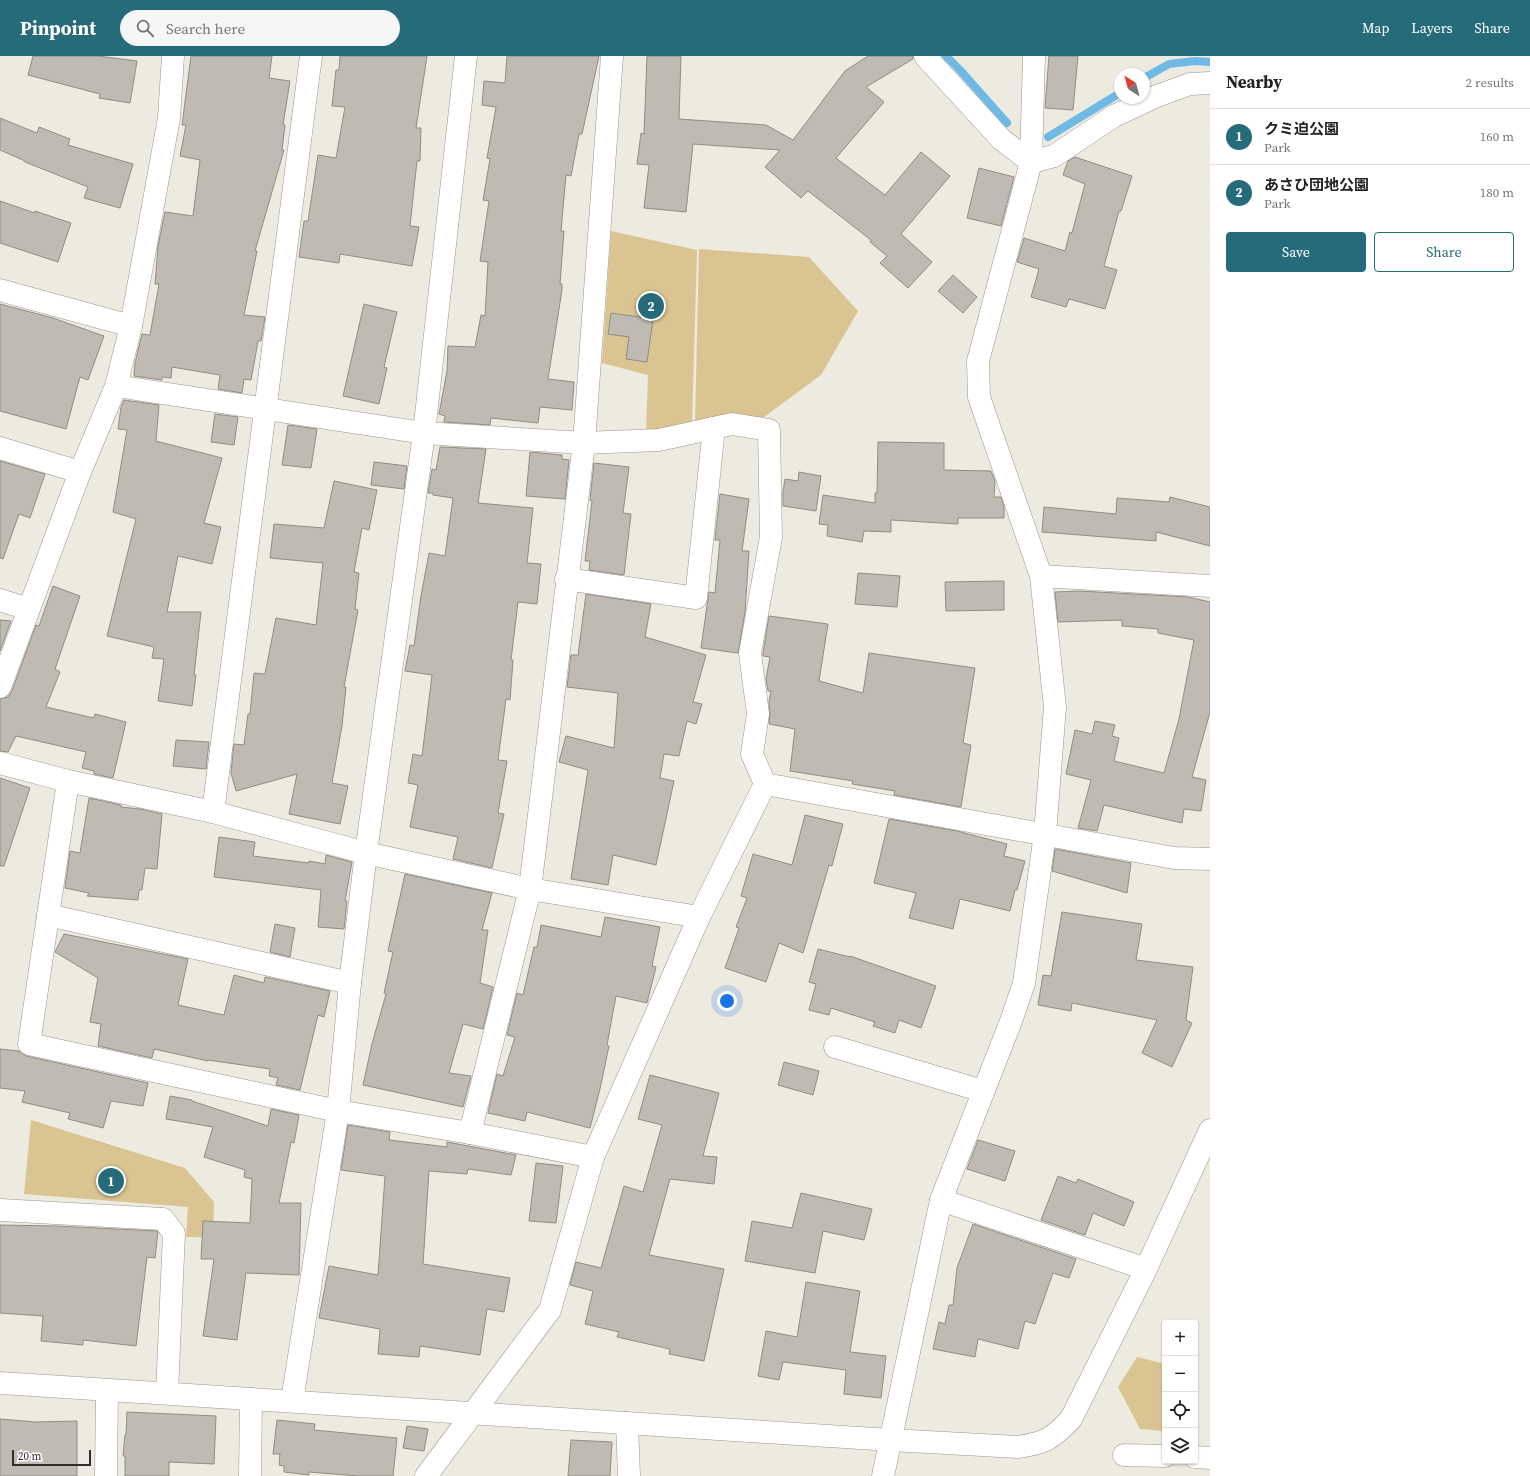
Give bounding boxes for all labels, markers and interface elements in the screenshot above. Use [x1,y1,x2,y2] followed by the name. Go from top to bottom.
[120,10,400,46] search box
[20,15,96,41] text: Pinpoint
[134,17,156,39] icon: search
[166,18,245,39] text: Search here
[1362,18,1389,38] text: Map
[1411,18,1453,38] text: Layers
[1475,18,1510,38] text: Share
[1114,68,1150,104] north arrow
[1226,70,1282,94] text: Nearby
[1466,74,1514,91] text: 2 results
[1264,118,1339,139] text: クミ迫公園
[1235,128,1243,145] text: 1
[1480,128,1514,145] text: 160 m
[1264,139,1291,156] text: Park
[1264,174,1369,195] text: あさひ団地公園
[1235,184,1243,201] text: 2
[1480,184,1514,201] text: 180 m
[1264,195,1291,212] text: Park
[1226,232,1366,272] button: Save
[1374,232,1514,272] button: Share
[638,291,664,321] pin: 2
[717,991,737,1011] your location
[98,1166,124,1196] pin: 1
[1162,1320,1198,1464] map controls
[1162,1320,1198,1356] button: +
[1162,1356,1198,1392] button: −
[1162,1392,1198,1428] button: locate
[1162,1428,1198,1464] button: layers
[12,1448,91,1467] scale bar
[18,1449,41,1464] text: 20 m

